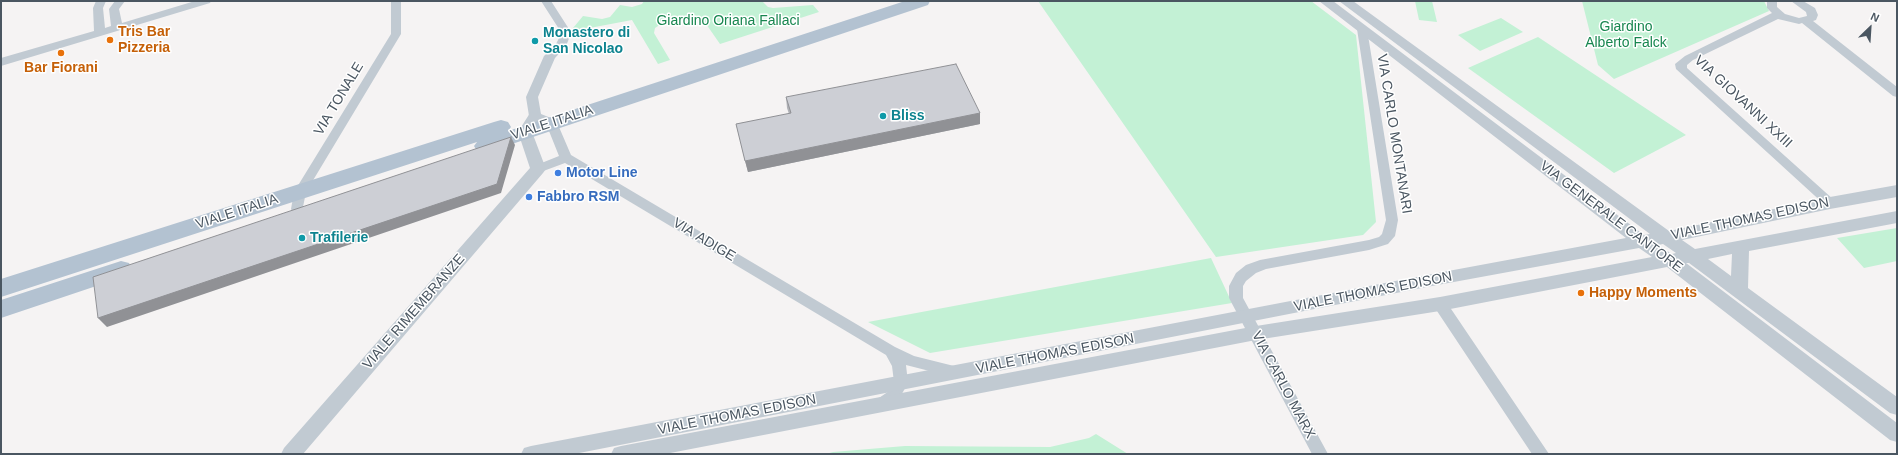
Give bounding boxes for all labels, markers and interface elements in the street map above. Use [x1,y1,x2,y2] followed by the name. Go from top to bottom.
[1850,8,1890,48] north arrow
[1869,10,1881,24] text: N
[656,13,800,29] park label: Giardino Oriana Fallaci
[1585,19,1667,52] park label: Giardino Alberto Falck
[118,24,170,56] place label: Tris Bar Pizzeria
[543,25,630,58] place label: Monastero di San Nicolao
[105,35,115,45] marker: Tris Bar Pizzeria
[530,36,540,46] marker: Monastero di San Nicolao
[56,48,66,58] marker: Bar Fiorani
[1690,52,1796,152] street label: VIA GIOVANNI XXIII
[1373,53,1415,215] street label: VIA CARLO MONTANARI
[311,59,367,139] street label: VIA TONALE
[24,60,98,76] place label: Bar Fiorani
[509,102,595,144] street label: VIALE ITALIA
[891,108,924,124] place label: Bliss
[878,111,888,121] marker: Bliss
[1536,158,1686,276] street label: VIA GENERALE CANTORE
[566,165,638,181] place label: Motor Line
[553,168,563,178] marker: Motor Line
[537,189,619,205] place label: Fabbro RSM
[194,191,280,233] street label: VIALE ITALIA
[524,192,534,202] marker: Fabbro RSM
[1669,194,1831,244] street label: VIALE THOMAS EDISON
[670,215,738,265] street label: VIA ADIGE
[310,230,368,246] place label: Trafilerie
[297,233,307,243] marker: Trafilerie
[359,251,469,373] street label: VIALE RIMEMBRANZE
[1292,268,1454,316] street label: VIALE THOMAS EDISON
[1589,285,1697,301] place label: Happy Moments
[1576,288,1586,298] marker: Happy Moments
[1248,329,1318,441] street label: VIA CARLO MARX
[974,330,1136,378] street label: VIALE THOMAS EDISON
[656,391,818,439] street label: VIALE THOMAS EDISON

